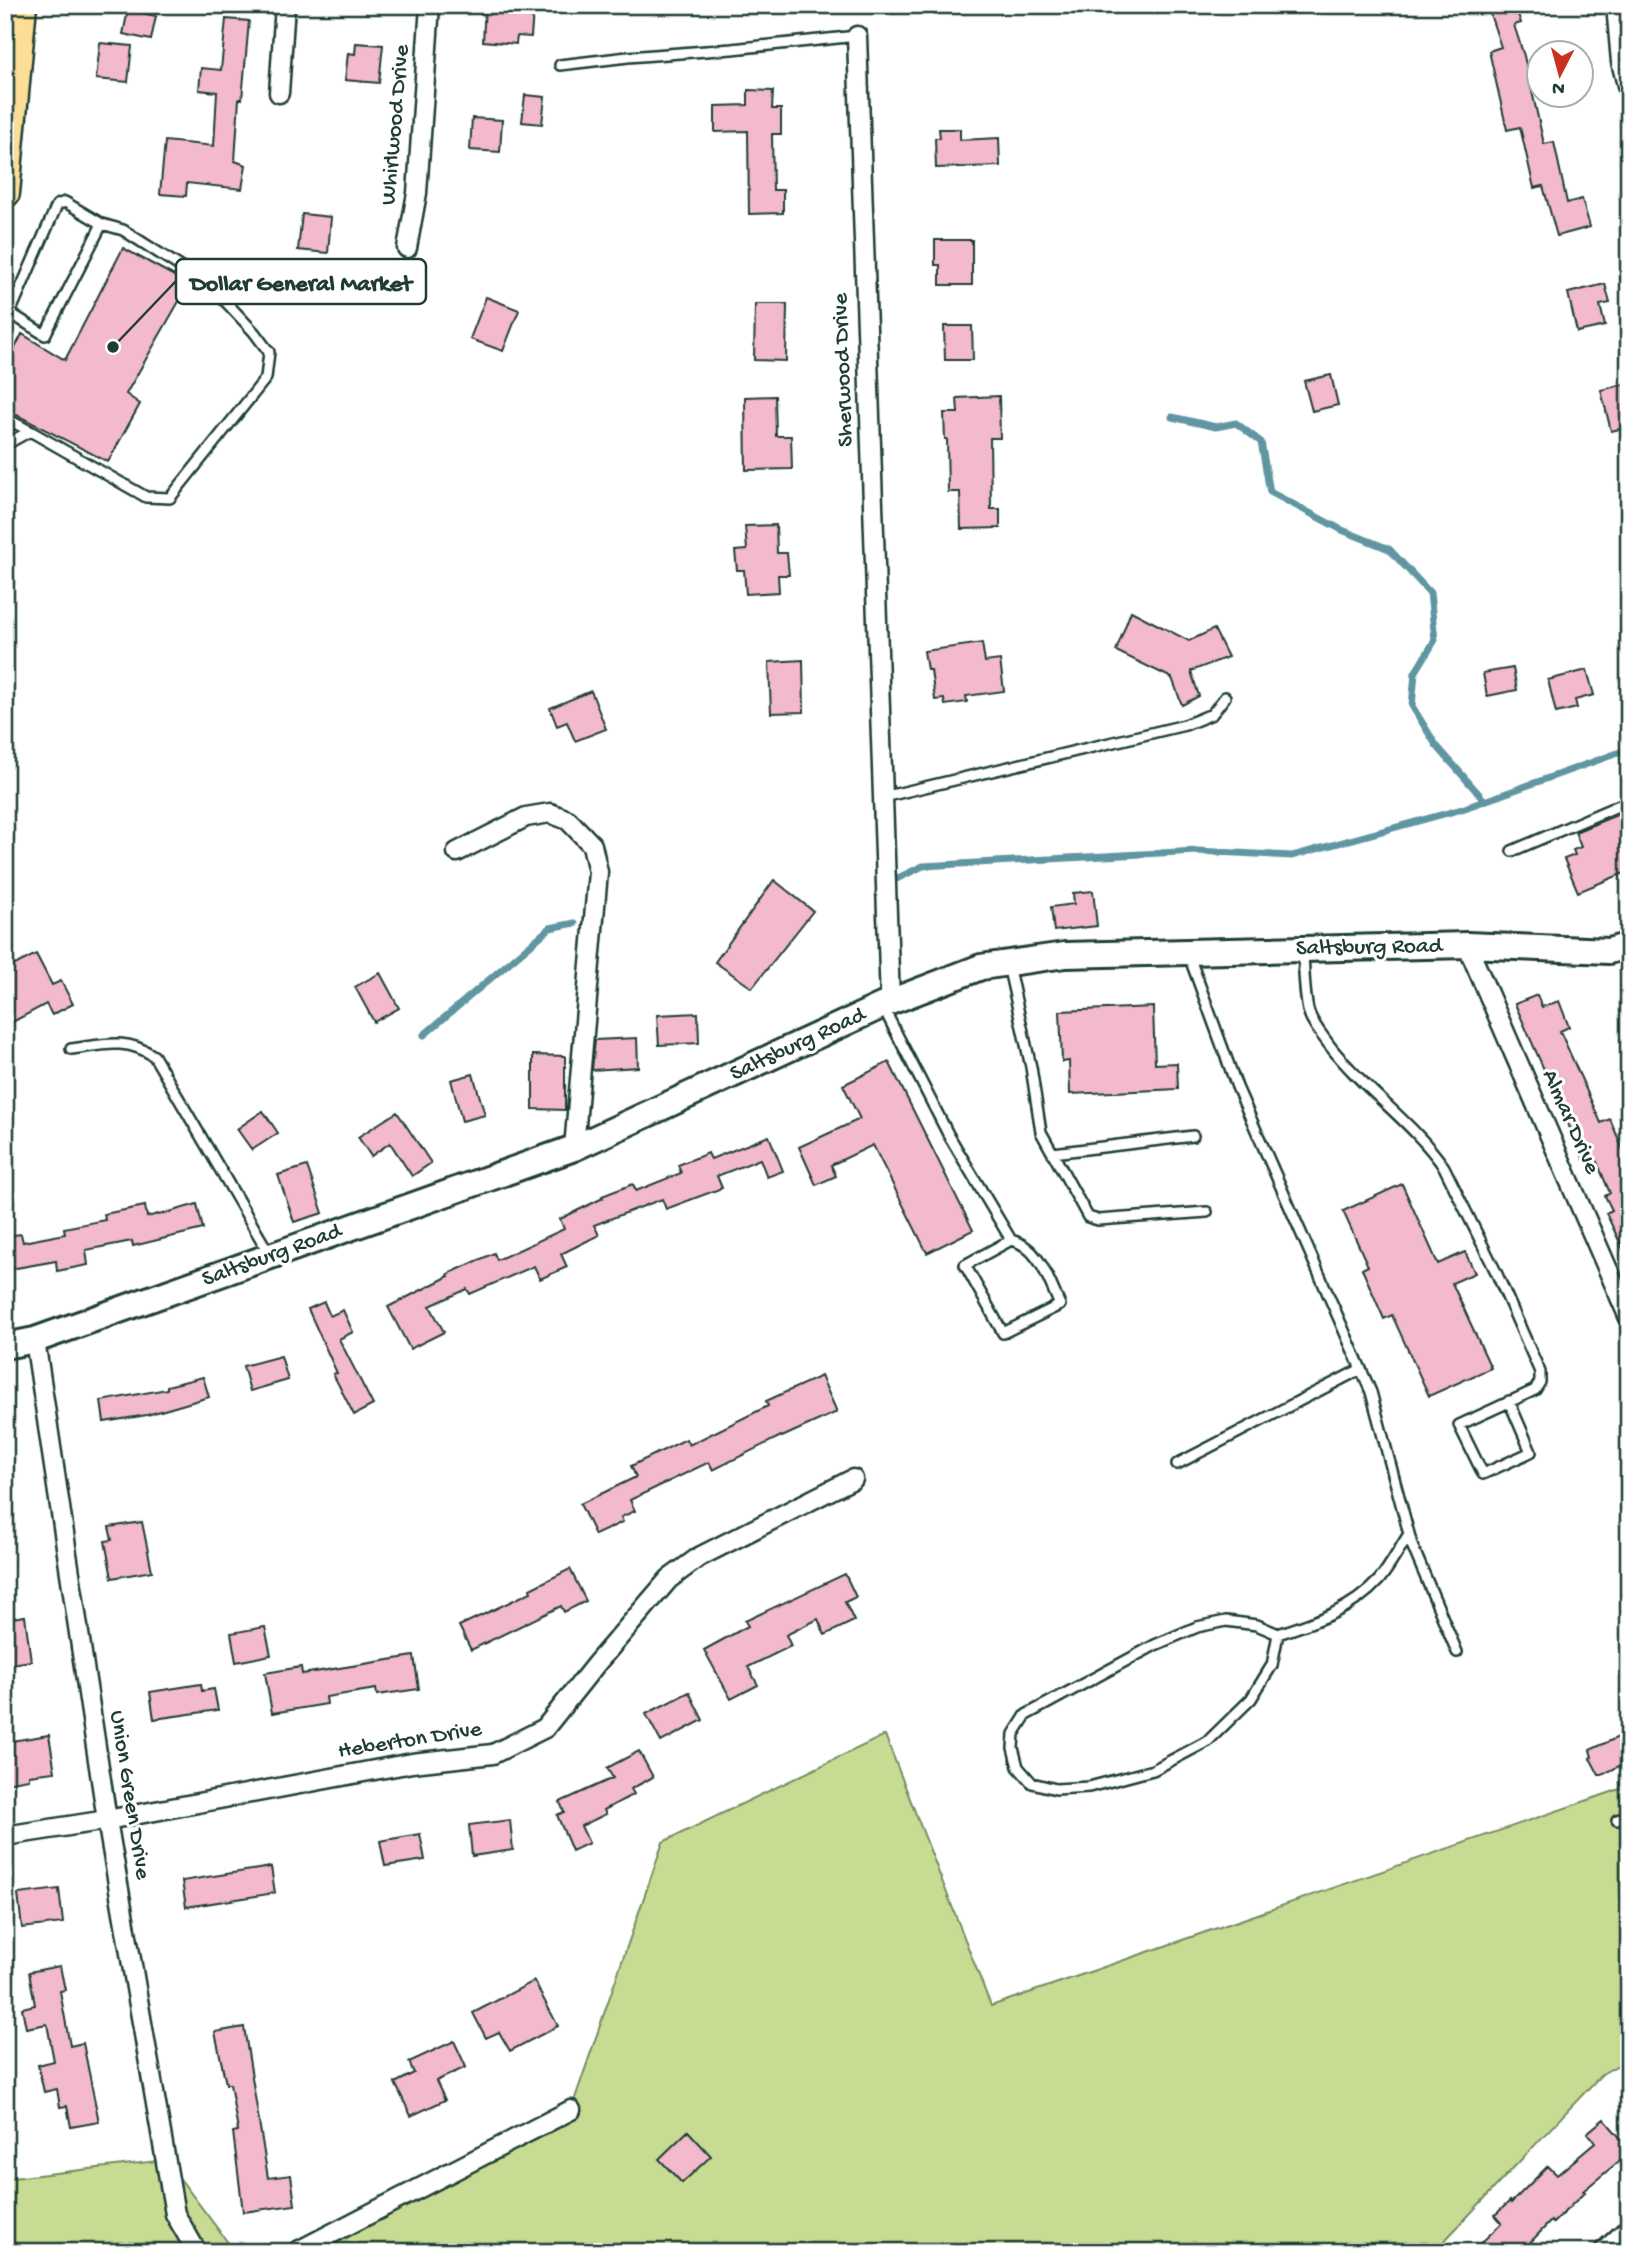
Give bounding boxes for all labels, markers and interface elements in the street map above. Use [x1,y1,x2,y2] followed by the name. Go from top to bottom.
[1526,38,1596,108] north arrow
[376,43,417,206] street label: Whirlwood Drive
[1551,75,1566,100] text: N
[176,259,426,304] callout: Dollar General Market
[188,271,414,300] text: Dollar General Market
[828,292,860,447] street label: Sherwood Drive
[1296,933,1444,963] street label: Saltsburg Road
[726,1001,871,1088] street label: Saltsburg Road
[1535,1066,1605,1179] street label: Almar Drive
[199,1218,347,1294] street label: Saltsburg Road
[102,1709,156,1882] street label: Union Green Drive
[336,1716,485,1766] street label: Heberton Drive

